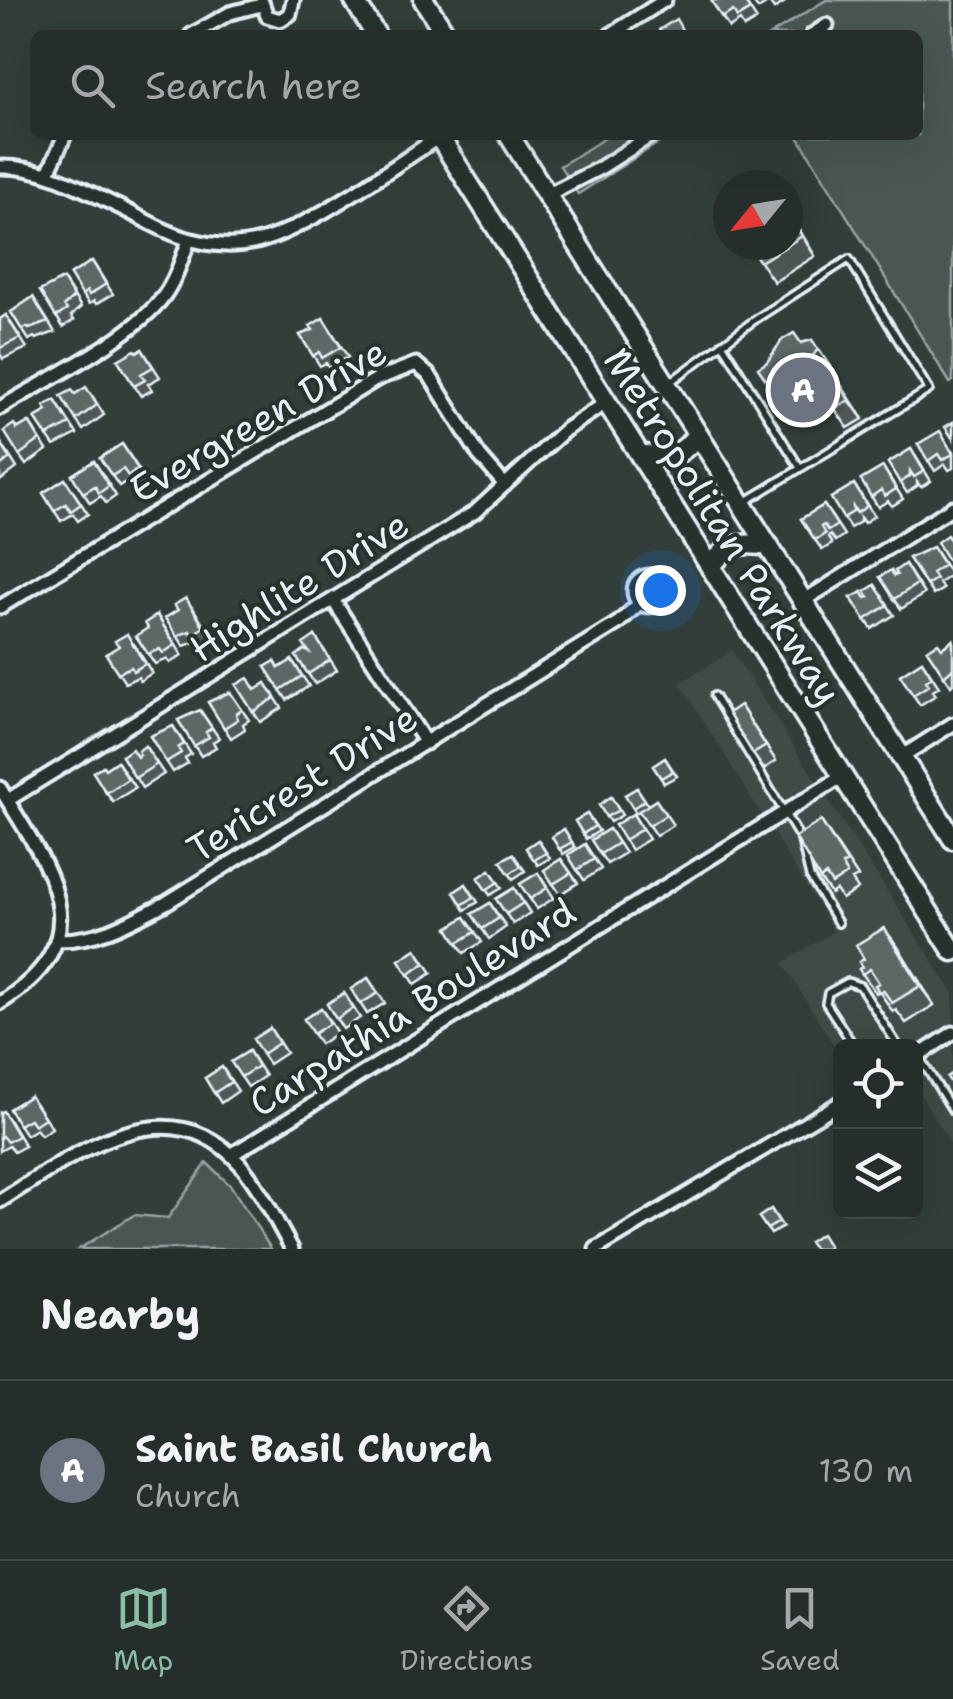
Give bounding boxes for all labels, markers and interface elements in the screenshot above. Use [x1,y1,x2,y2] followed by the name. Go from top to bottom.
[30,30,923,140] search box
[65,58,120,113] icon: search
[145,60,362,111] text: Search here
[713,170,803,260] north arrow
[120,326,396,514] street label: Evergreen Drive
[592,338,854,714] street label: Metropolitan Parkway
[770,352,836,428] pin: A
[180,498,418,674] street label: Highlite Drive
[635,565,686,616] your location
[177,692,427,874] street label: Tericrest Drive
[239,886,585,1128] street label: Carpathia Boulevard
[833,1039,923,1219] map controls
[833,1039,923,1129] button: locate
[833,1129,923,1219] button: layers
[40,1286,200,1342] text: Nearby
[135,1423,493,1474] text: Saint Basil Church
[60,1449,85,1492] text: A
[818,1449,913,1492] text: 130 m
[135,1474,241,1517] text: Church
[113,1581,173,1679] tab: Map
[400,1581,533,1679] tab: Directions
[760,1581,840,1679] tab: Saved

